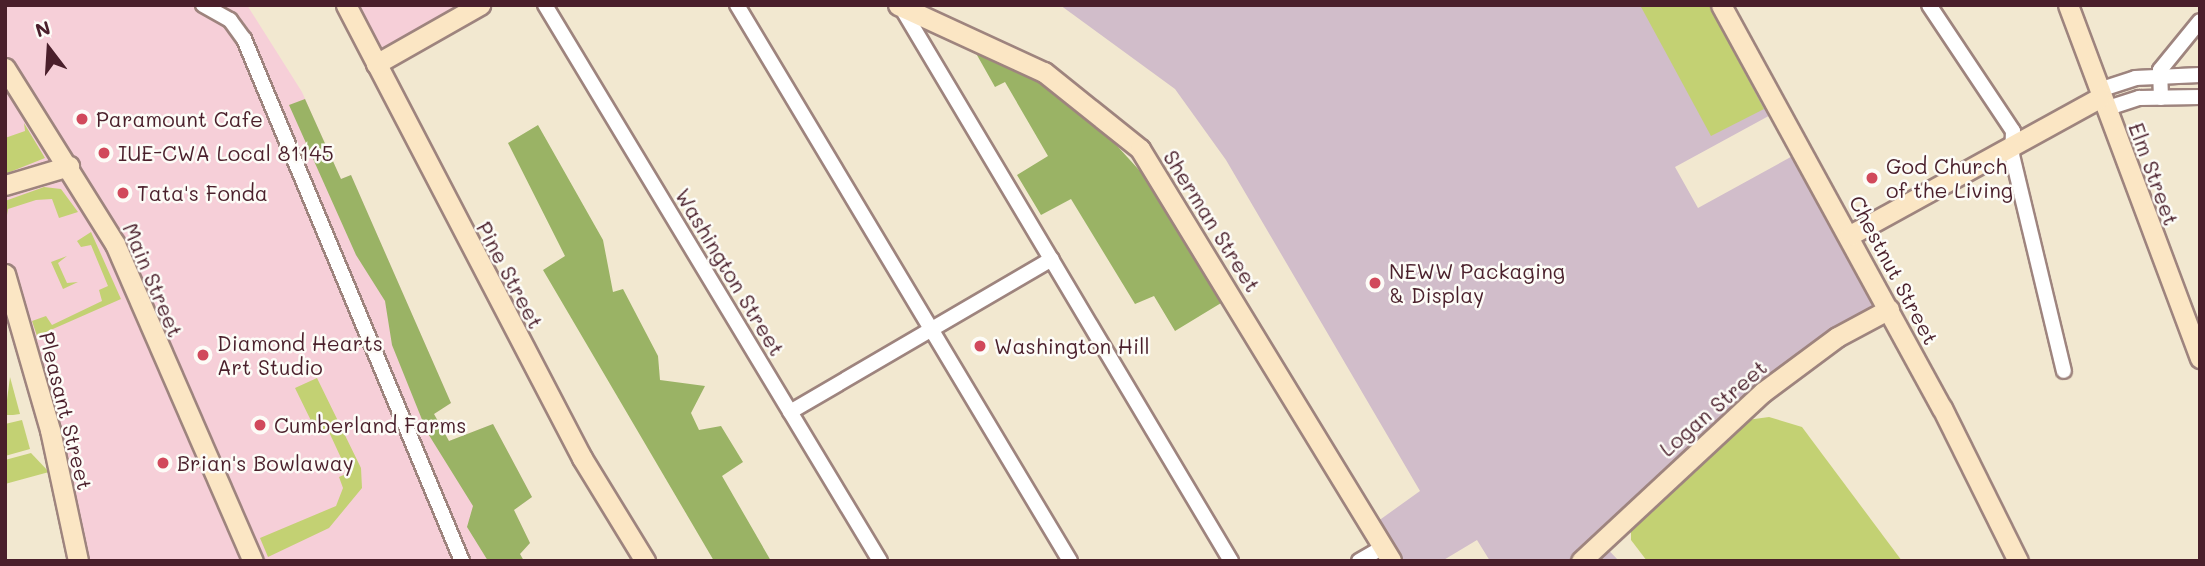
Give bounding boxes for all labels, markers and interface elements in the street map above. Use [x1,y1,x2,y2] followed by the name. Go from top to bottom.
[14,14,84,84] north arrow
[32,14,53,43] text: N
[96,106,263,132] place label: Paramount Cafe
[74,111,90,127] marker: Paramount Cafe
[2124,119,2184,229] street label: Elm Street
[118,140,334,166] place label: IUE-CWA Local 81145
[96,145,112,161] marker: IUE-CWA Local 81145
[1158,146,1266,296] street label: Sherman Street
[1886,153,2013,203] place label: God Church of the Living
[1864,170,1880,186] marker: God Church of the Living
[137,180,268,206] place label: Tata's Fonda
[670,184,790,360] street label: Washington Street
[115,185,131,201] marker: Tata's Fonda
[1844,191,1944,349] street label: Chestnut Street
[471,217,549,333] street label: Pine Street
[118,219,188,341] street label: Main Street
[1389,258,1565,308] place label: NEWW Packaging & Display
[1367,275,1383,291] marker: NEWW Packaging & Display
[34,329,98,493] street label: Pleasant Street
[217,330,383,380] place label: Diamond Hearts Art Studio
[994,333,1150,359] place label: Washington Hill
[972,338,988,354] marker: Washington Hill
[195,347,211,363] marker: Diamond Hearts Art Studio
[1654,355,1772,461] street label: Logan Street
[274,412,466,438] place label: Cumberland Farms
[252,417,268,433] marker: Cumberland Farms
[177,450,354,476] place label: Brian's Bowlaway
[155,455,171,471] marker: Brian's Bowlaway

